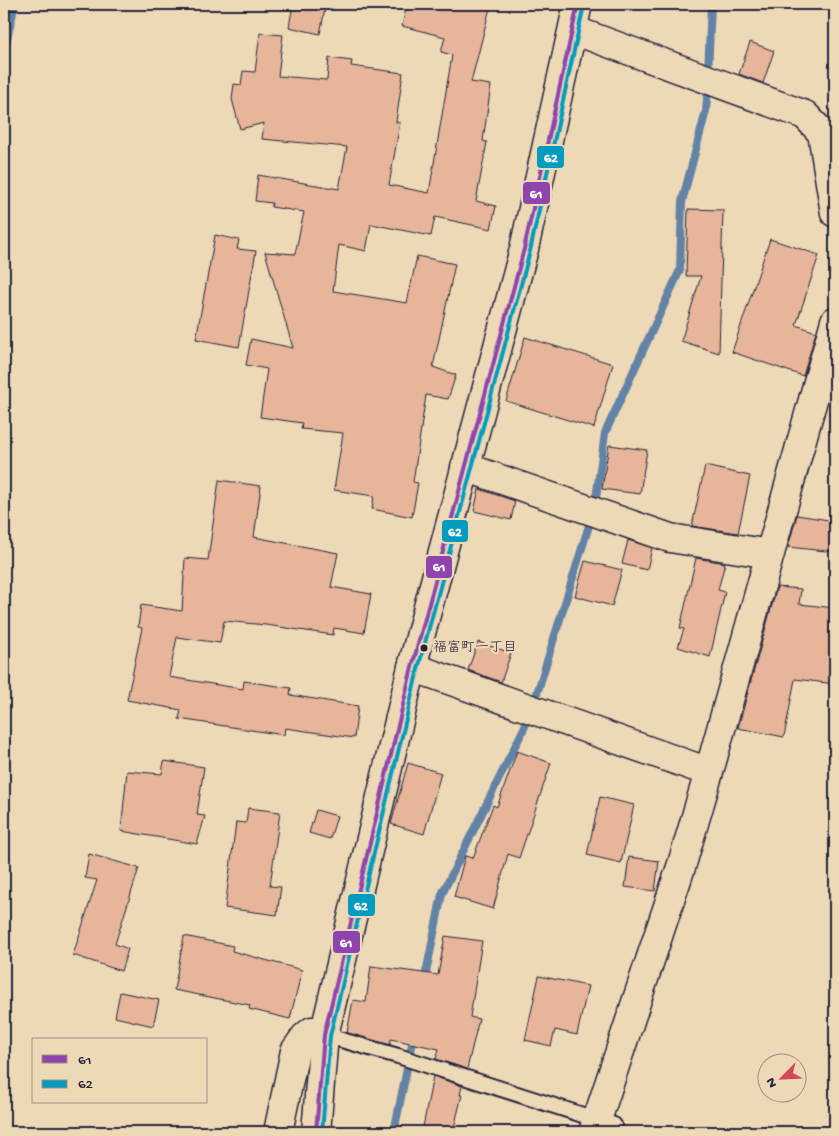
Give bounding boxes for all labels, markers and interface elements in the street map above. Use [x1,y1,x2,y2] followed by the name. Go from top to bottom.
[536,145,565,169] line badge: 62
[544,151,558,168] text: 62
[522,181,551,205] line badge: 61
[530,187,543,204] text: 61
[441,519,469,543] line badge: 62
[448,525,462,542] text: 62
[425,555,453,579] line badge: 61
[433,560,446,577] text: 61
[433,640,517,657] place label: 福富町一丁目
[419,643,429,653] marker: 福富町一丁目
[347,893,376,917] line badge: 62
[354,899,368,916] text: 62
[332,930,361,954] line badge: 61
[340,936,353,953] text: 61
[32,1038,208,1104] legend
[78,1052,92,1070] text: 61
[756,1054,806,1104] north arrow
[763,1075,782,1090] text: N
[78,1076,93,1094] text: 62

